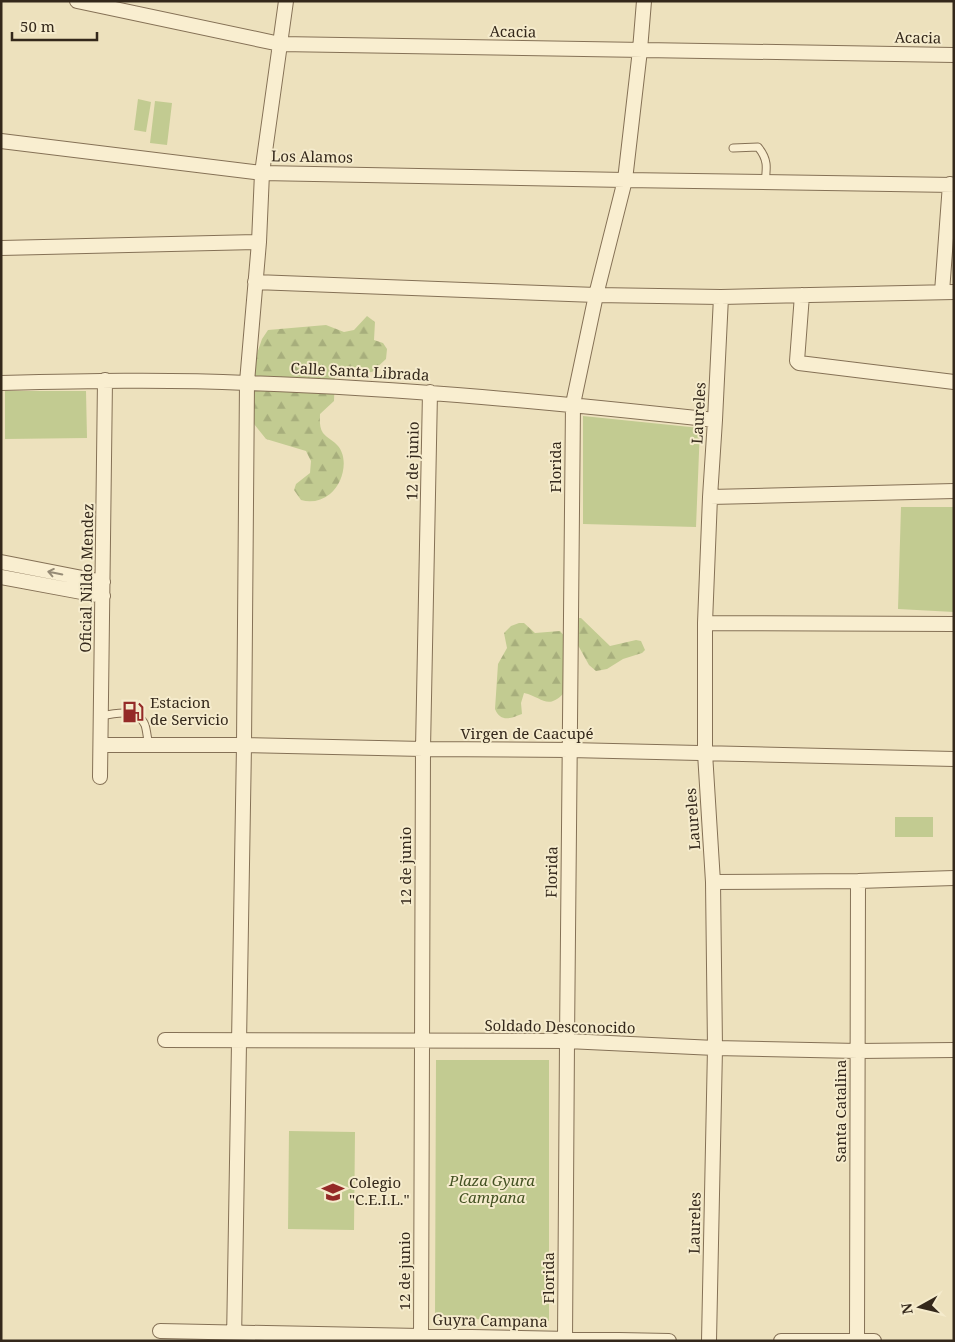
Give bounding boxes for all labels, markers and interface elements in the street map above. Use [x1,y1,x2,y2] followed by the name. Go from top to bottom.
[12,10,98,42] scale bar
[20,16,55,36] text: 50 m
[489,21,537,41] street label: Acacia
[894,27,942,47] street label: Acacia
[271,145,353,167] street label: Los Alamos
[290,357,430,385] street label: Calle Santa Librada
[686,381,710,444] street label: Laureles
[401,421,423,501] street label: 12 de junio
[545,441,565,493] street label: Florida
[75,503,97,653] street label: Oficial Nildo Mendez
[48,568,64,577] one-way arrow
[150,692,229,729] place label: Estacion de Servicio
[120,699,146,725] fuel station icon: Estacion de Servicio
[460,723,594,743] street label: Virgen de Caacupé
[680,787,704,851] street label: Laureles
[395,827,415,905] street label: 12 de junio
[541,846,561,898] street label: Florida
[484,1015,636,1037] street label: Soldado Desconocido
[830,1060,850,1162] street label: Santa Catalina
[448,1170,535,1207] park label: Plaza Gyura Campana
[349,1172,410,1209] place label: Colegio "C.E.I.L."
[320,1179,346,1205] school or university icon: Colegio "C.E.I.L."
[683,1192,705,1254] street label: Laureles
[394,1232,414,1310] street label: 12 de junio
[538,1252,558,1304] street label: Florida
[895,1282,945,1332] north arrow
[896,1302,917,1316] text: N
[432,1309,548,1331] street label: Guyra Campana

